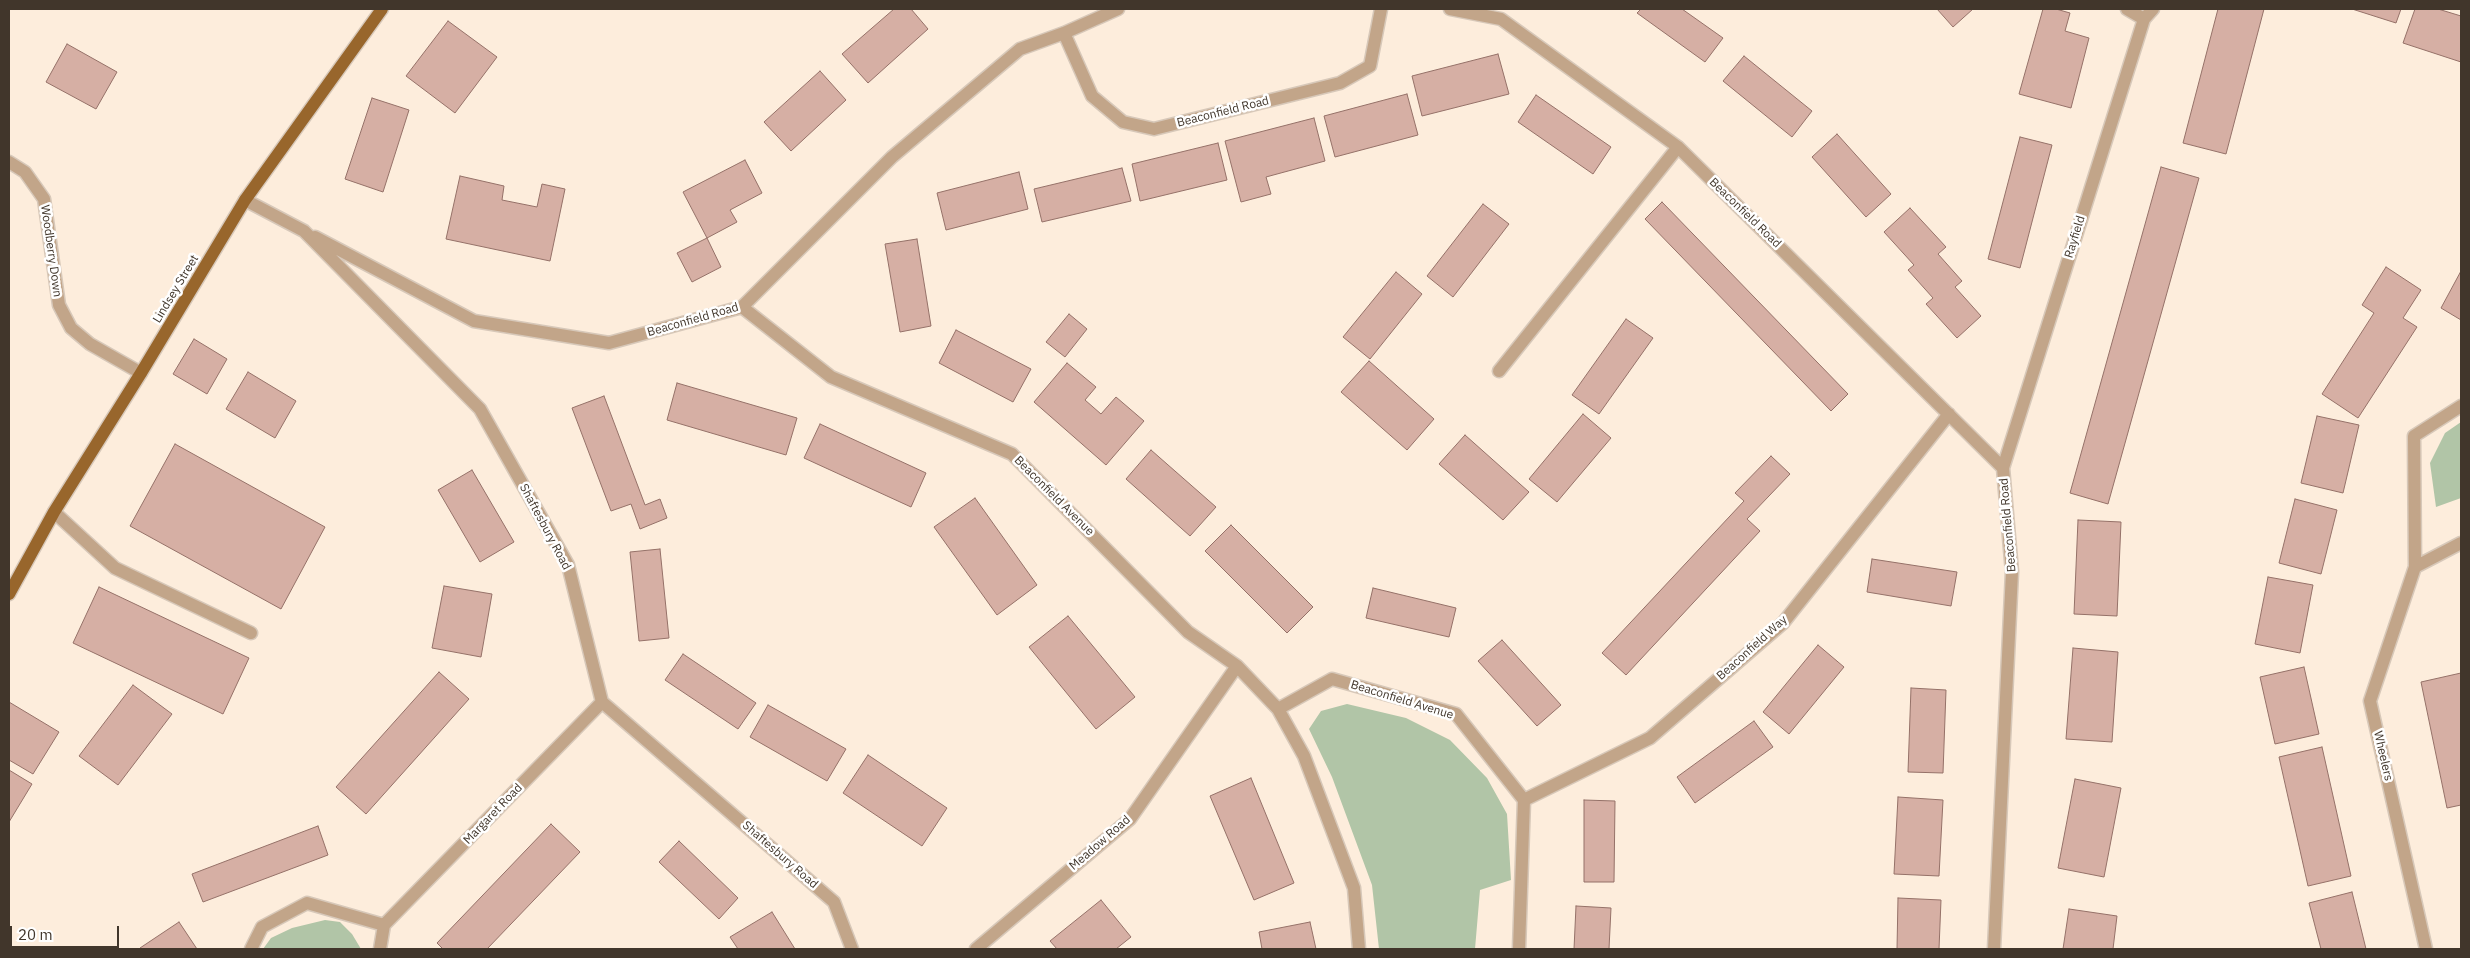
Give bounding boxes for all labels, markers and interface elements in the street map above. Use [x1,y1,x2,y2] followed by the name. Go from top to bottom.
[1175,94,1271,130] street label: Beaconfield Road
[1706,175,1784,251] street label: Beaconfield Road
[37,204,65,298] street label: Woodberry Down
[2062,214,2088,260] street label: Rayfield
[150,252,202,326] street label: Lindsey Street
[646,300,740,340] street label: Beaconfield Road
[1011,453,1097,539] street label: Beaconfield Avenue
[1997,477,2019,573] street label: Beaconfield Road
[516,482,574,572] street label: Shaftesbury Road
[1714,613,1790,683] street label: Beaconfield Way
[1349,677,1455,723] street label: Beaconfield Avenue
[2370,730,2396,782] street label: Wheelers
[461,781,525,847] street label: Margaret Road
[1067,813,1133,873] street label: Meadow Road
[739,818,821,892] street label: Shaftesbury Road
[12,916,121,948] scale bar
[18,925,53,944] text: 20 m

